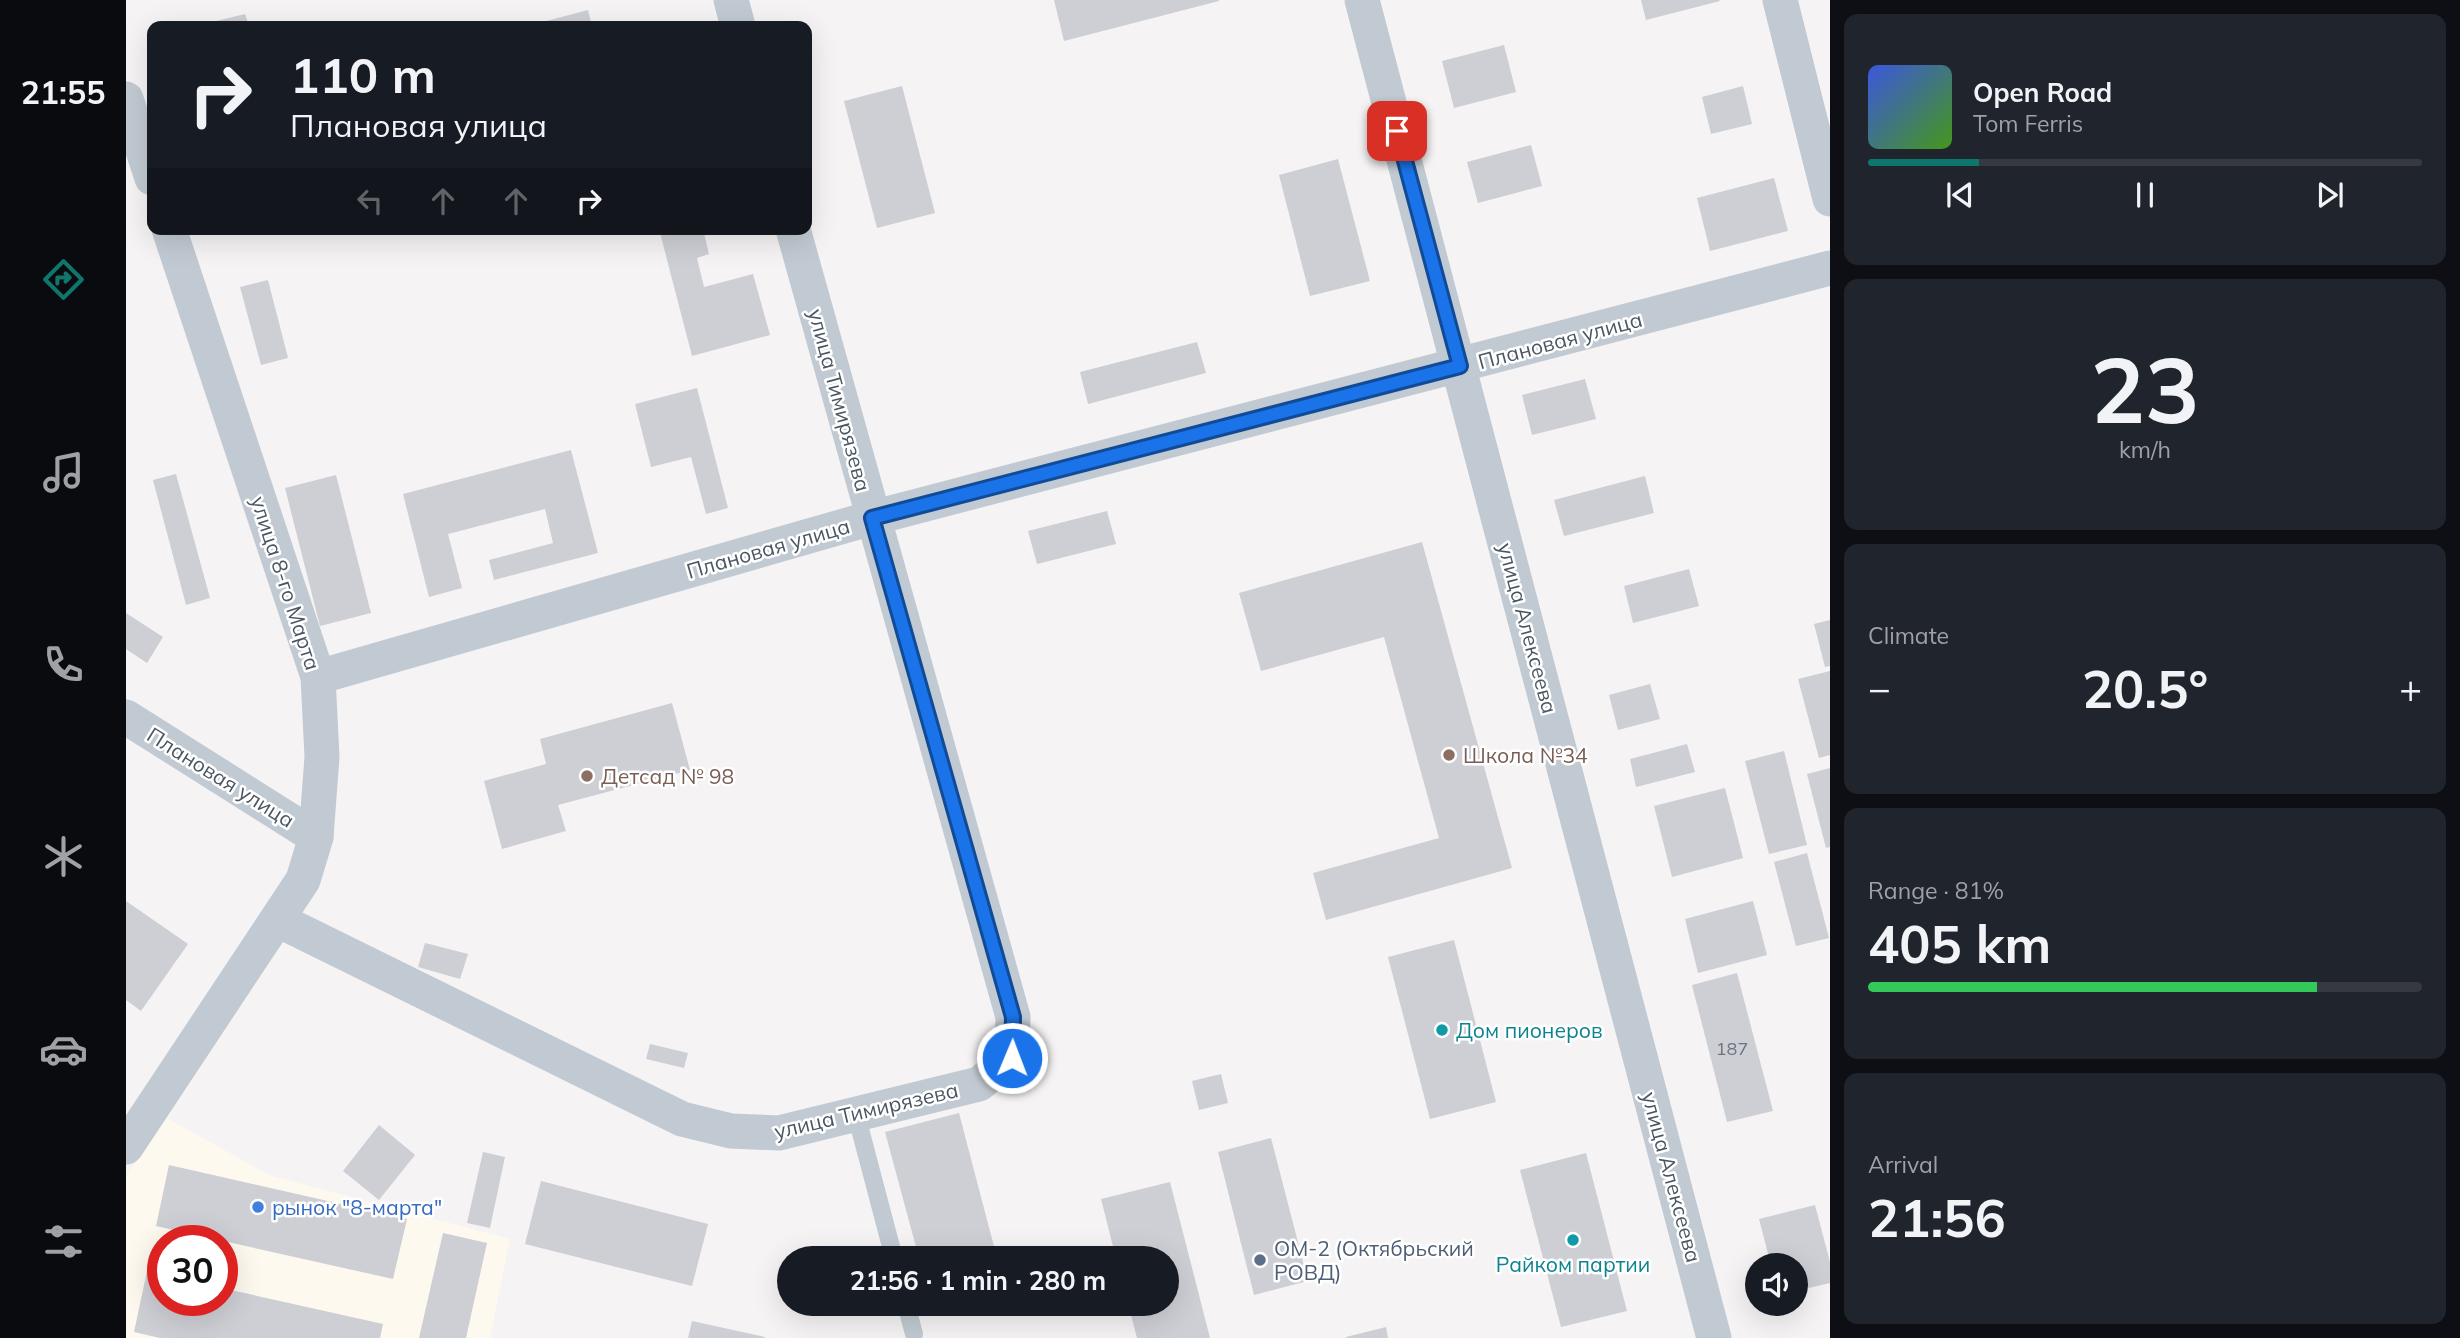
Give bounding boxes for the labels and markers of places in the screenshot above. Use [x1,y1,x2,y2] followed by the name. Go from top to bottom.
[1367,101,1427,161] pin
[1463,742,1588,768] place label: Школа №34
[1441,747,1457,763] marker: Школа №34
[601,763,734,789] place label: Детсад № 98
[579,768,595,784] marker: Детсад № 98
[1456,1017,1603,1043] place label: Дом пионеров
[1434,1022,1450,1038] marker: Дом пионеров
[272,1194,442,1220] place label: рынок "8-марта"
[250,1199,266,1215] marker: рынок "8-марта"
[1565,1232,1581,1248] marker: Райком партии
[1274,1235,1474,1285] place label: ОМ-2 (Октябрьский РОВД)
[1496,1251,1650,1277] place label: Райком партии
[1252,1252,1268,1268] marker: ОМ-2 (Октябрьский РОВД)

